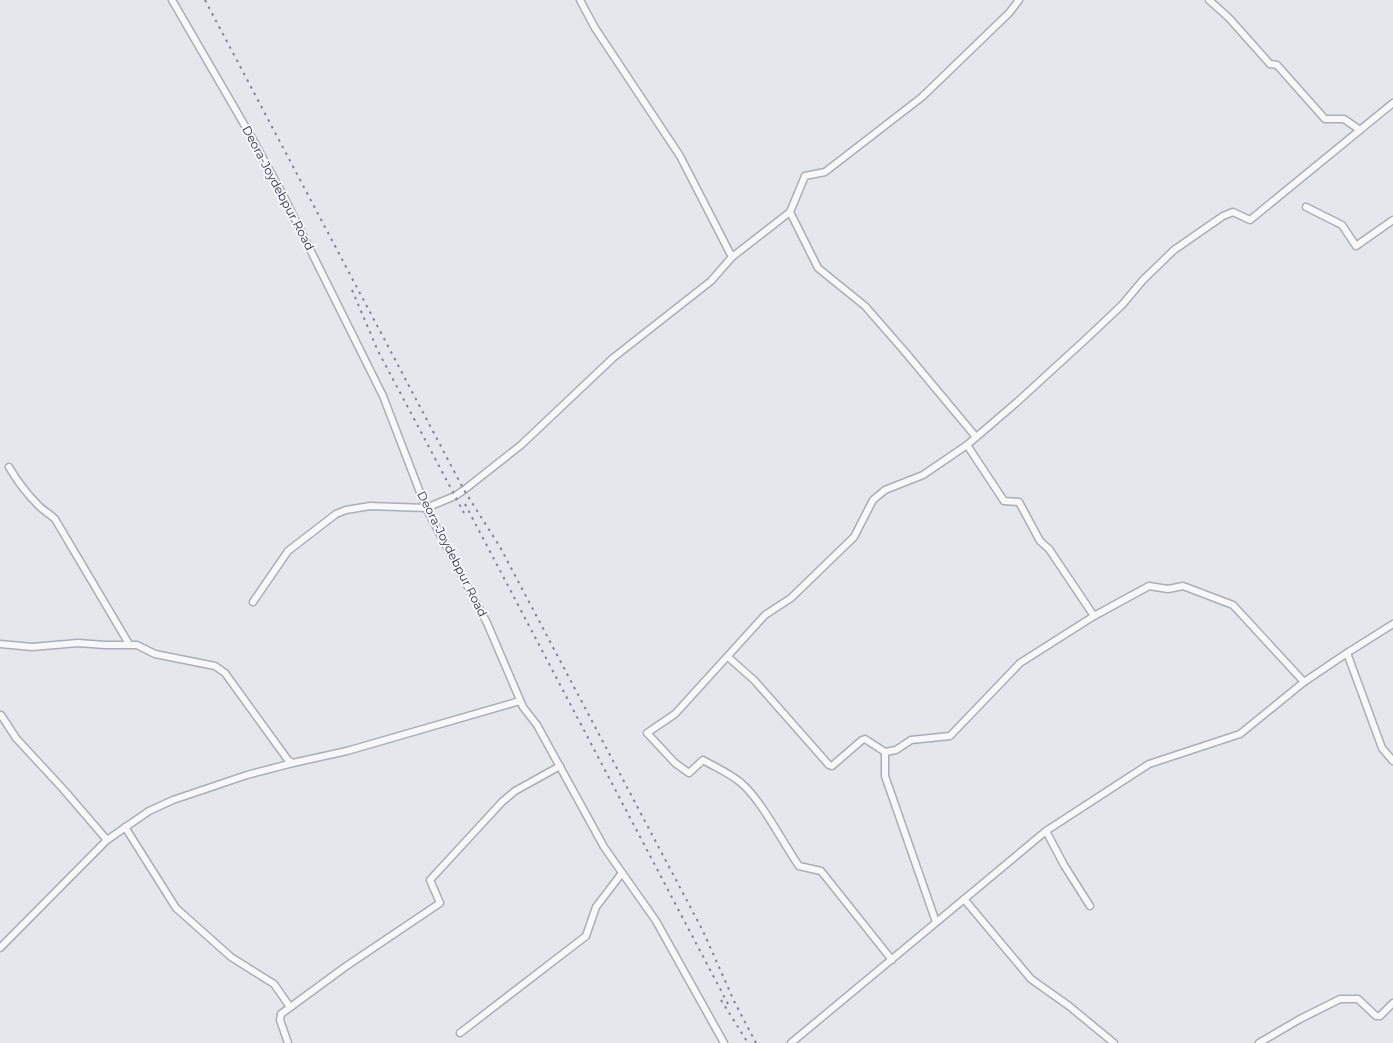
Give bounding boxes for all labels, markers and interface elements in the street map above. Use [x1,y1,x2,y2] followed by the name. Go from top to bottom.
[239,123,318,253] street label: Deora-Joydebpur Road
[414,488,491,619] street label: Deora-Joydebpur Road

